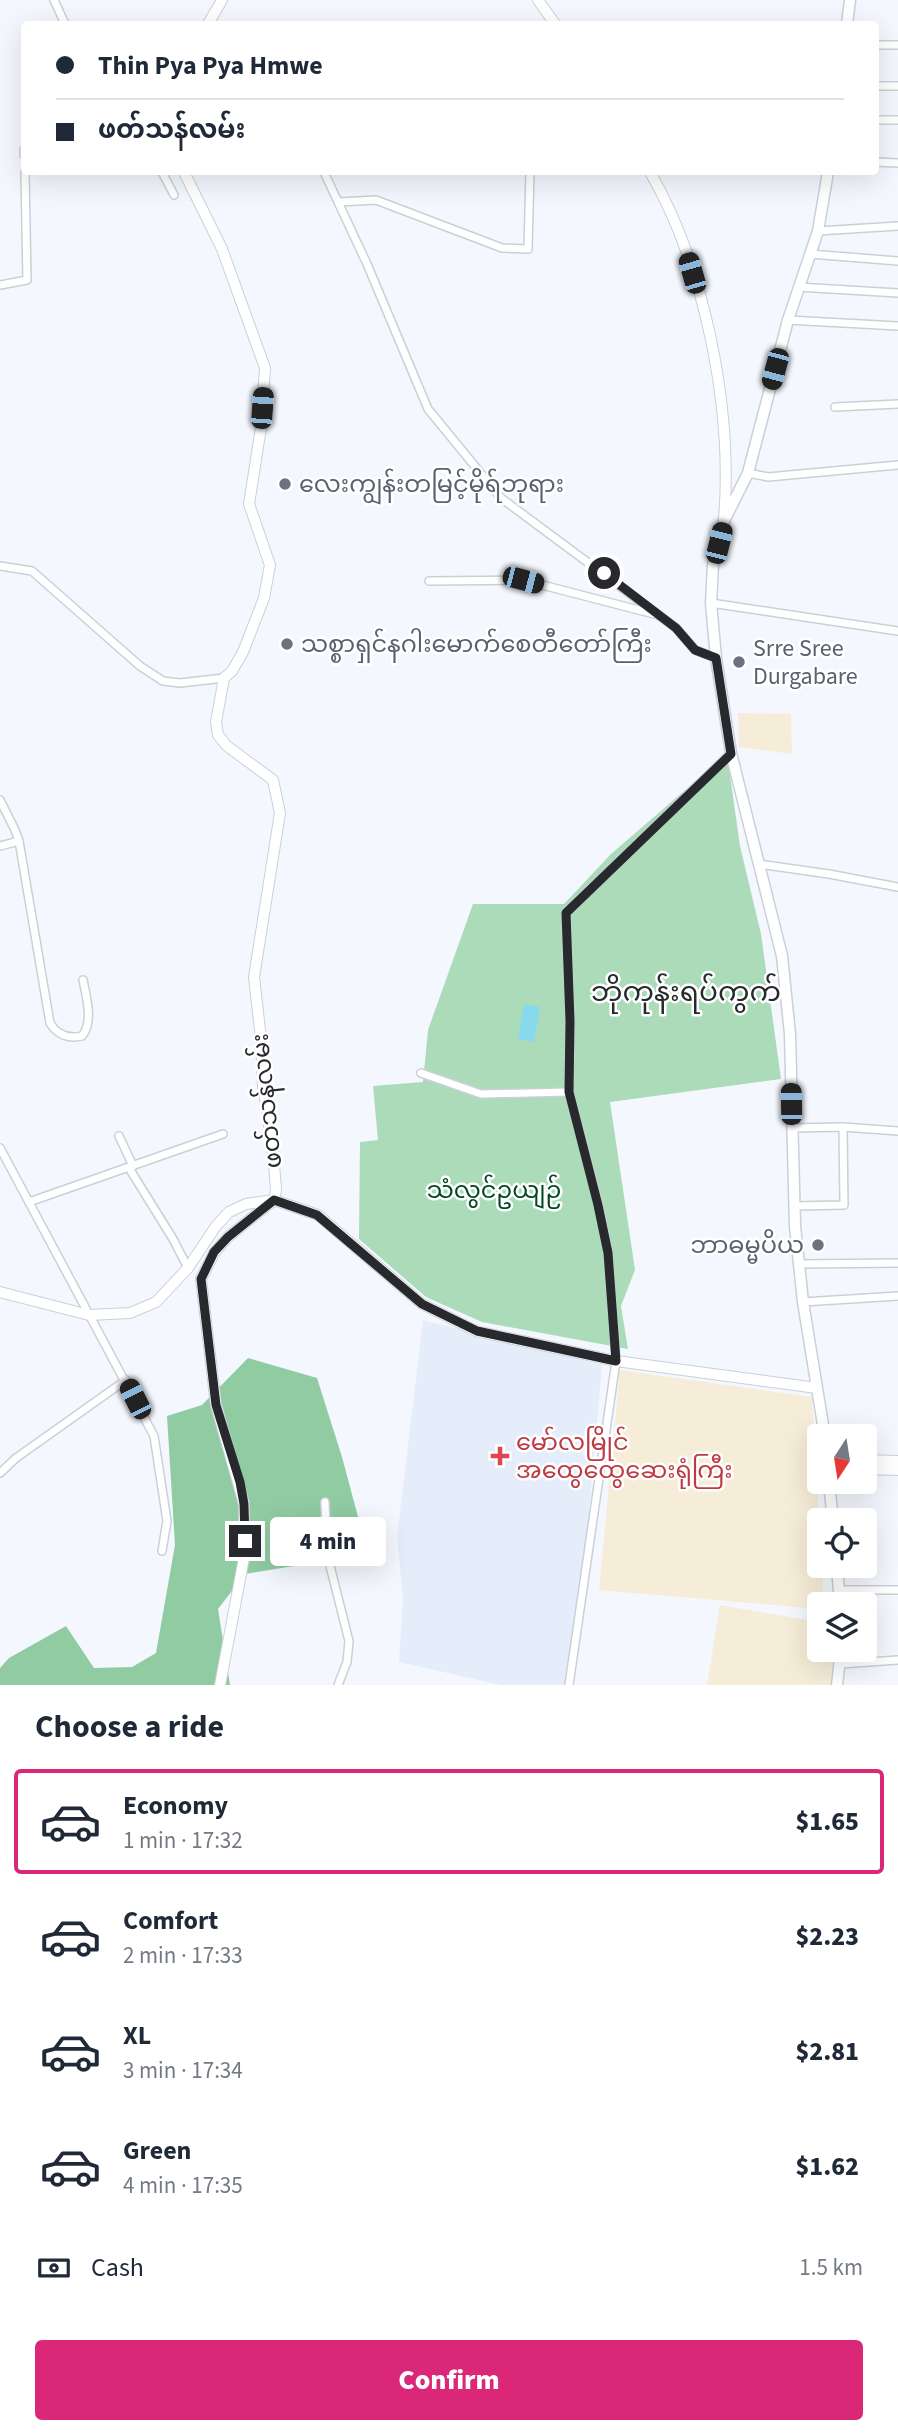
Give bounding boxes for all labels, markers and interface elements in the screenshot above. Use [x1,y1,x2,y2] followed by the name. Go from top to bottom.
[98,47,323,84] text: Thin Pya Pya Hmwe
[98,111,245,148] text: ဖတ်သန်လမ်း
[677,250,708,296] car
[760,346,791,392] car
[251,386,274,430] car
[299,467,564,505] place label: လေးကျွန်းတမြင့်မိုရ်ဘုရား
[277,476,293,492] marker: လေးကျွန်းတမြင့်မိုရ်ဘုရား
[704,520,735,566] car
[588,557,620,589] route start
[500,564,547,596] car
[301,627,652,663] place label: သစ္စာရှင်နဂါးမောက်စေတီတော်ကြီး
[753,631,858,694] place label: Srre Sree Durgabare
[279,636,295,652] marker: သစ္စာရှင်နဂါးမောက်စေတီတော်ကြီး
[731,654,747,670] marker: Srre Sree Durgabare
[591,972,781,1014] district label: ဘိုကုန်းရပ်ကွက်
[243,1032,292,1170] street label: ဖတ်သန်လမ်း
[781,1083,802,1125] car
[427,1173,561,1209] park label: သံလွင်ဥယျဉ်
[690,1228,804,1264] place label: ဘာဓမ္မပိယ
[810,1237,826,1253] marker: ဘာဓမ္မပိယ
[117,1376,154,1422] car
[807,1424,877,1494] north arrow
[807,1424,877,1662] map controls
[516,1425,733,1489] place label: မော်လမြိုင် အထွေထွေဆေးရုံကြီး
[490,1446,510,1466] marker: မော်လမြိုင် အထွေထွေဆေးရုံကြီး
[807,1508,877,1578] button: locate
[270,1516,385,1566] callout: 4 min
[229,1525,261,1557] route end
[300,1525,356,1558] text: 4 min
[807,1592,877,1662] button: layers
[35,1704,224,1750] text: Choose a ride
[123,1787,228,1824] text: Economy
[39,1790,102,1853] icon: car
[795,1803,859,1840] text: $1.65
[123,1824,243,1857] text: 1 min · 17:32
[123,1902,218,1939] text: Comfort
[39,1905,102,1968] icon: car
[795,1918,859,1955] text: $2.23
[123,1939,243,1972] text: 2 min · 17:33
[123,2017,151,2054] text: XL
[39,2020,102,2083] icon: car
[795,2033,859,2070] text: $2.81
[123,2054,243,2087] text: 3 min · 17:34
[123,2132,191,2169] text: Green
[39,2135,102,2198] icon: car
[795,2148,859,2185] text: $1.62
[123,2169,243,2202] text: 4 min · 17:35
[35,2249,73,2287] icon: cash
[91,2249,144,2286] text: Cash
[799,2251,863,2284] text: 1.5 km
[35,2340,863,2420] button: Confirm

